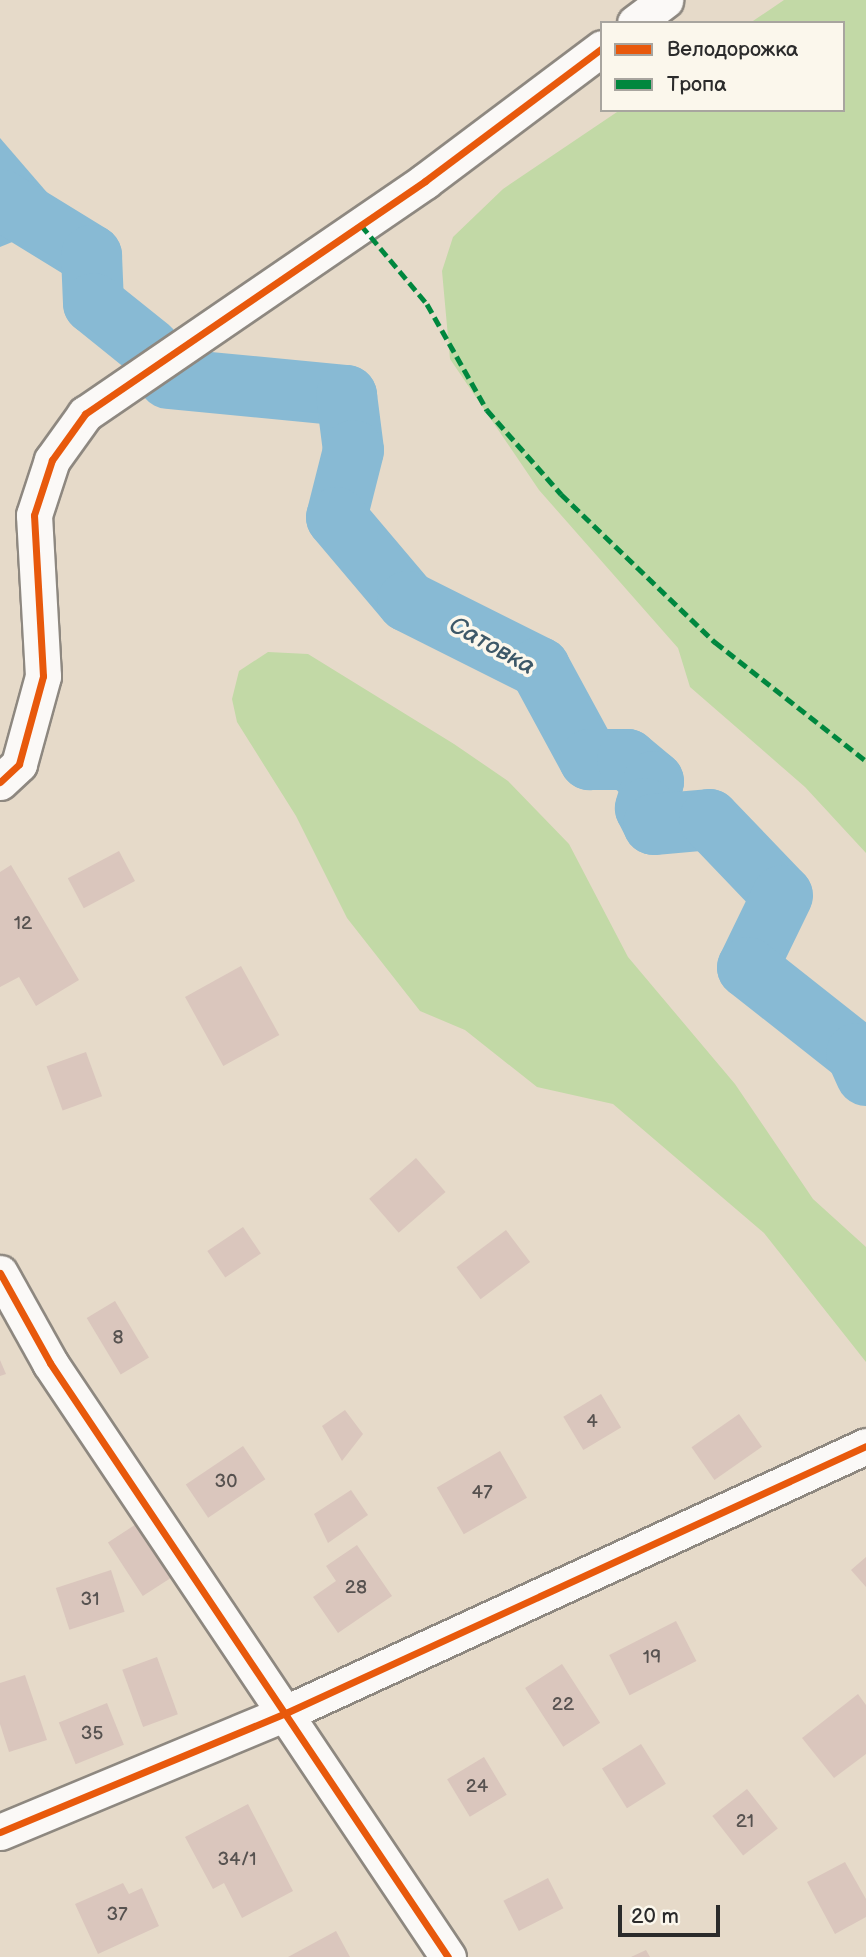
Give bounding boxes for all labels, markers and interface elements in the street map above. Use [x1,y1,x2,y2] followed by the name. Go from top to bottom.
[600,21,845,112] legend
[667,37,798,62] text: Велодорожка
[667,72,727,97] text: Тропа
[444,611,540,681] water label: Сатовка
[14,913,32,935] house number: 12
[112,1327,124,1349] house number: 8
[586,1411,598,1433] house number: 4
[215,1471,237,1493] house number: 30
[472,1482,492,1504] house number: 47
[345,1577,367,1599] house number: 28
[80,1589,100,1611] house number: 31
[643,1647,661,1669] house number: 19
[552,1694,574,1716] house number: 22
[81,1723,103,1745] house number: 35
[466,1776,488,1798] house number: 24
[736,1811,754,1833] house number: 21
[217,1849,257,1871] house number: 34/1
[621,1890,722,1934] scale bar
[106,1904,128,1926] house number: 37
[631,1904,679,1929] text: 20 m

